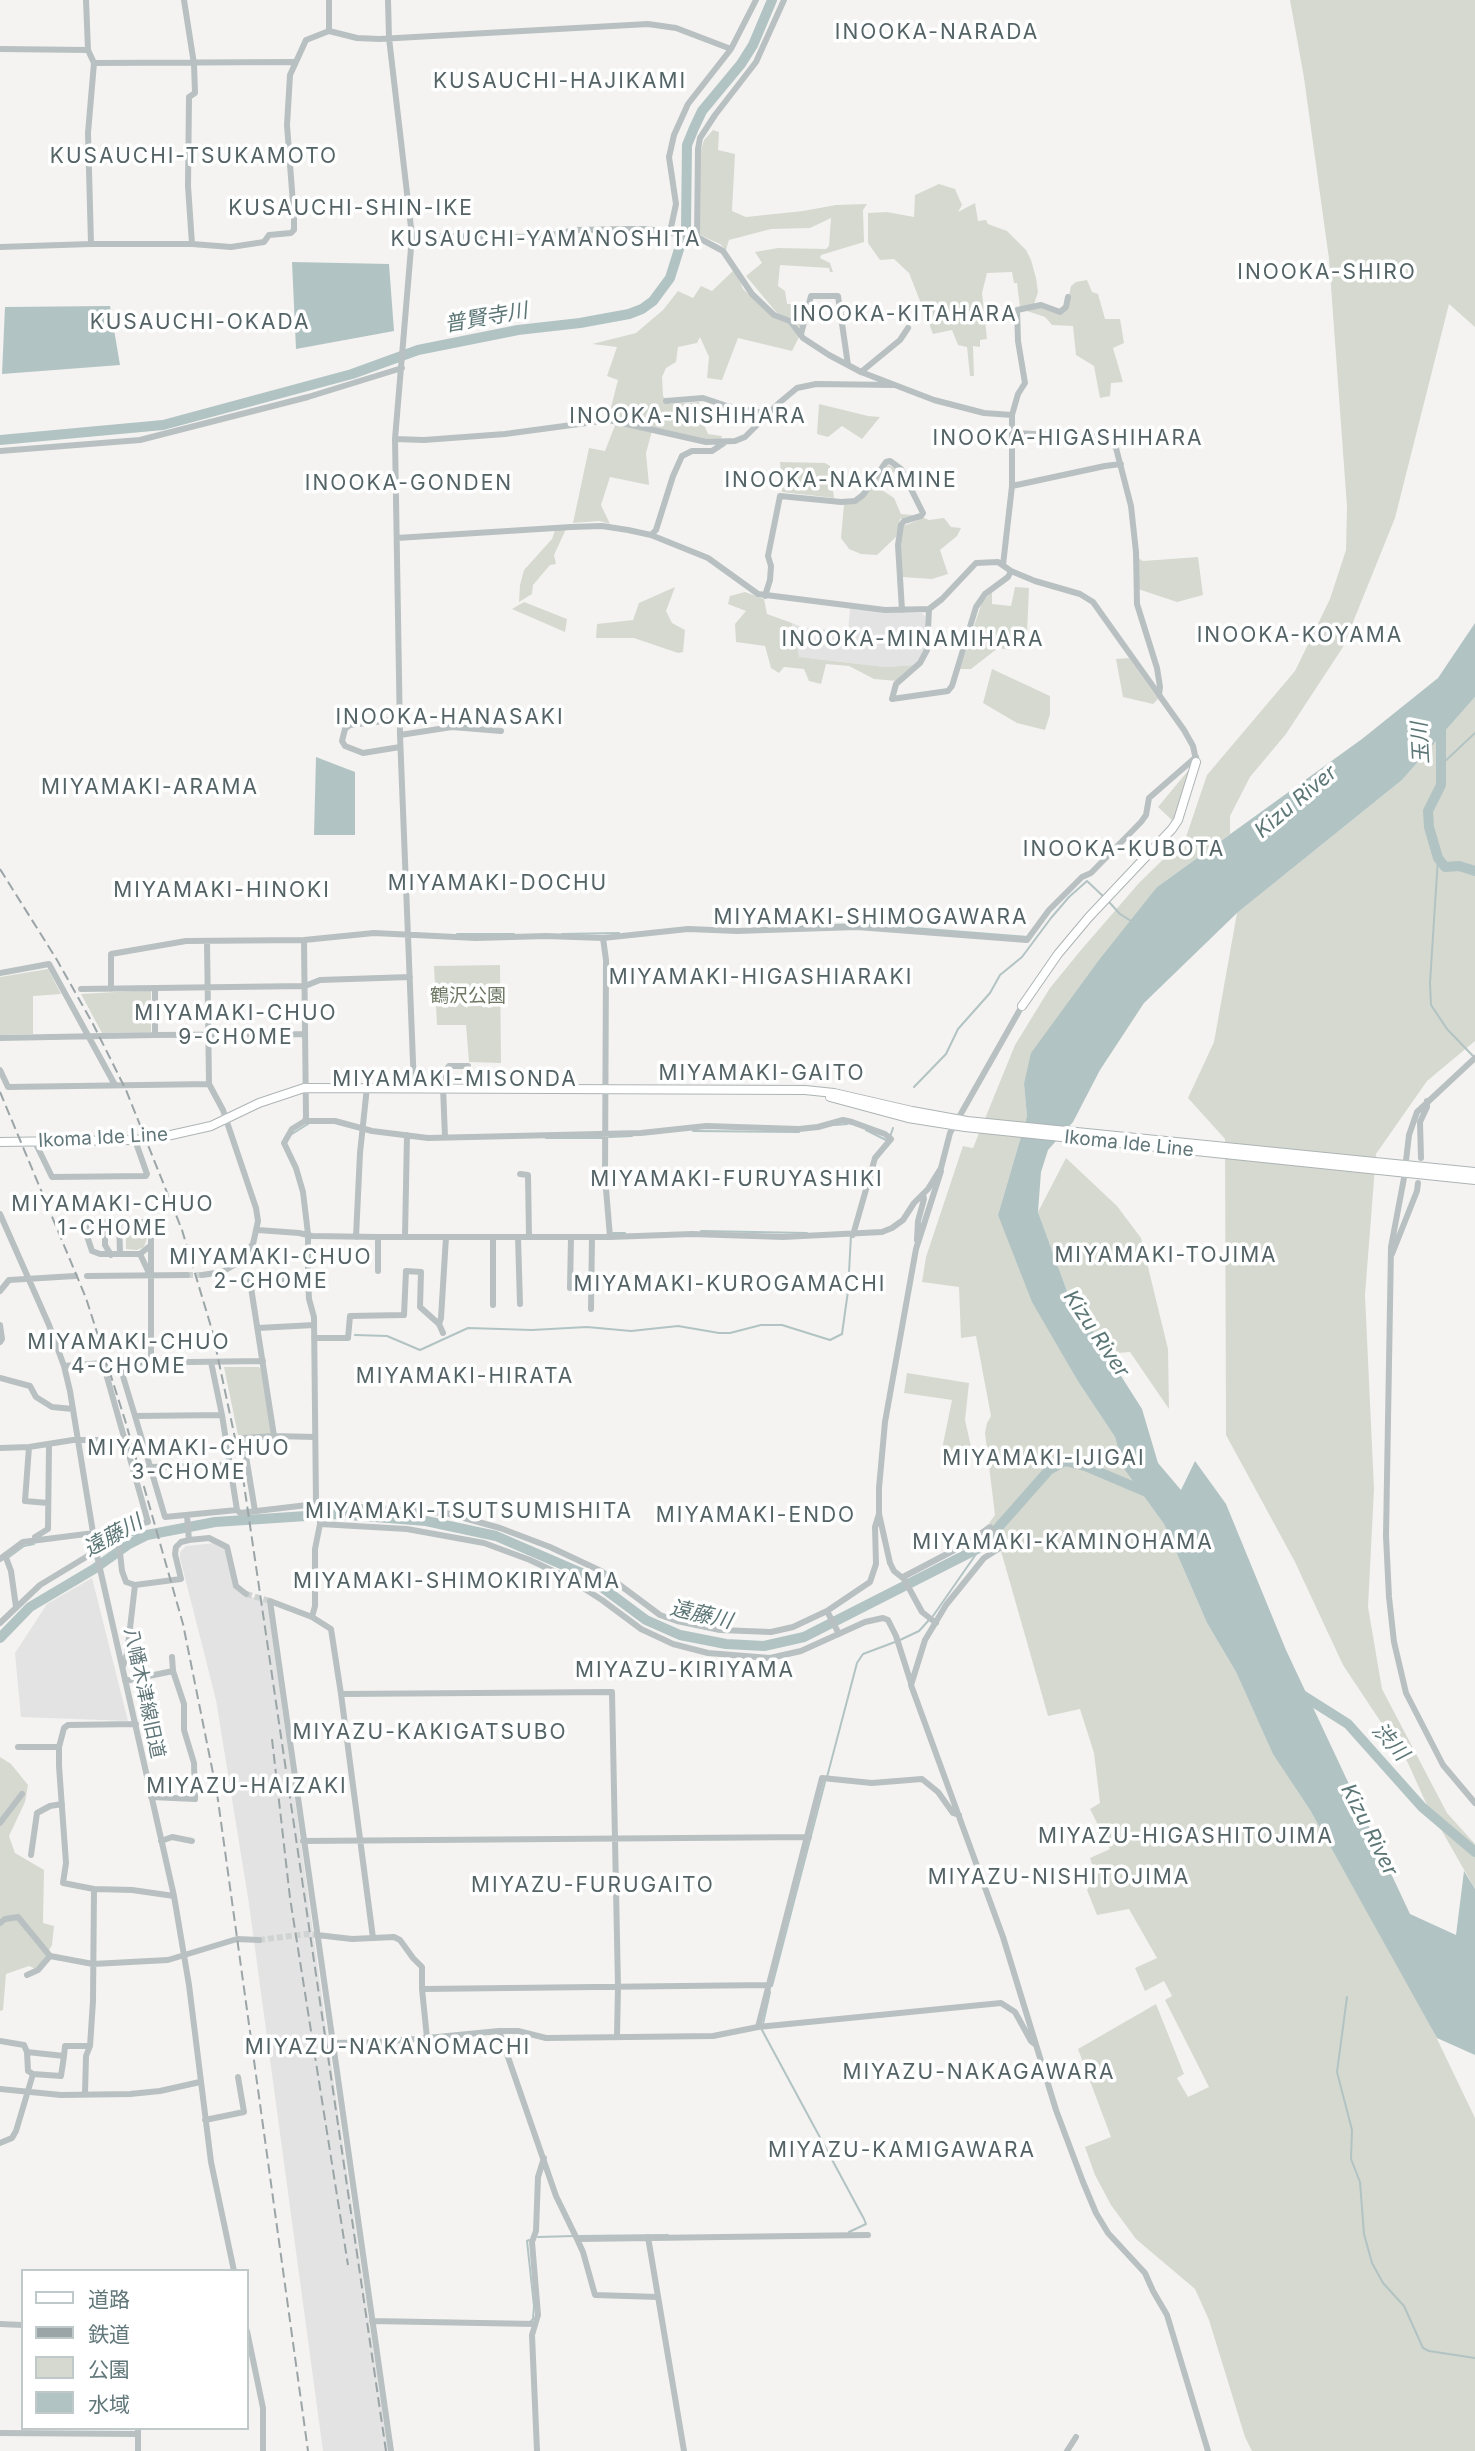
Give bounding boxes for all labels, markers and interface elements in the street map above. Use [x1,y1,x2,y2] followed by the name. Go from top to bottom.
[836,20,1038,46] district label: INOOKA-NARADA
[435,69,685,95] district label: KUSAUCHI-HAJIKAMI
[52,144,336,170] district label: KUSAUCHI-TSUKAMOTO
[230,196,472,222] district label: KUSAUCHI-SHIN-IKE
[393,227,699,253] district label: KUSAUCHI-YAMANOSHITA
[1239,260,1415,286] district label: INOOKA-SHIRO
[442,298,530,338] water label: 普賢寺川
[794,302,1016,328] district label: INOOKA-KITAHARA
[91,310,309,336] district label: KUSAUCHI-OKADA
[571,404,805,430] district label: INOOKA-NISHIHARA
[935,426,1201,452] district label: INOOKA-HIGASHIHARA
[726,468,956,494] district label: INOOKA-NAKAMINE
[306,471,512,497] district label: INOOKA-GONDEN
[1198,623,1402,649] district label: INOOKA-KOYAMA
[784,627,1042,653] district label: INOOKA-MINAMIHARA
[337,705,563,731] district label: INOOKA-HANASAKI
[1407,721,1435,765] water label: 玉川
[1250,760,1342,844] water label: Kizu River
[43,775,257,801] district label: MIYAMAKI-ARAMA
[1024,837,1224,863] district label: INOOKA-KUBOTA
[390,871,606,897] district label: MIYAMAKI-DOCHU
[115,878,329,904] district label: MIYAMAKI-HINOKI
[716,905,1026,931] district label: MIYAMAKI-SHIMOGAWARA
[611,965,911,991] district label: MIYAMAKI-HIGASHIARAKI
[430,985,506,1007] park label: 鶴沢公園
[136,1001,336,1051] district label: MIYAMAKI-CHUO 9-CHOME
[660,1061,864,1087] district label: MIYAMAKI-GAITO
[334,1067,576,1093] district label: MIYAMAKI-MISONDA
[38,1123,168,1153] street label: Ikoma Ide Line
[1063,1126,1195,1162] street label: Ikoma Ide Line
[593,1167,881,1193] district label: MIYAMAKI-FURUYASHIKI
[13,1192,213,1242] district label: MIYAMAKI-CHUO 1-CHOME
[1056,1243,1276,1269] district label: MIYAMAKI-TOJIMA
[171,1245,371,1295] district label: MIYAMAKI-CHUO 2-CHOME
[576,1272,884,1298] district label: MIYAMAKI-KUROGAMACHI
[1058,1286,1134,1382] water label: Kizu River
[29,1330,229,1380] district label: MIYAMAKI-CHUO 4-CHOME
[358,1364,572,1390] district label: MIYAMAKI-HIRATA
[89,1436,289,1486] district label: MIYAMAKI-CHUO 3-CHOME
[944,1446,1144,1472] district label: MIYAMAKI-IJIGAI
[308,1499,630,1525] district label: MIYAMAKI-TSUTSUMISHITA
[657,1503,855,1529] district label: MIYAMAKI-ENDO
[79,1510,147,1562] water label: 遠藤川
[915,1530,1211,1556] district label: MIYAMAKI-KAMINOHAMA
[296,1569,618,1595] district label: MIYAMAKI-SHIMOKIRIYAMA
[667,1596,735,1634] water label: 遠藤川
[119,1626,169,1760] street label: 八幡木津線旧道
[577,1658,793,1684] district label: MIYAZU-KIRIYAMA
[1367,1718,1413,1766] water label: 渋川
[295,1720,565,1746] district label: MIYAZU-KAKIGATSUBO
[148,1774,346,1800] district label: MIYAZU-HAIZAKI
[1335,1780,1403,1880] water label: Kizu River
[1040,1824,1332,1850] district label: MIYAZU-HIGASHITOJIMA
[930,1865,1188,1891] district label: MIYAZU-NISHITOJIMA
[473,1873,713,1899] district label: MIYAZU-FURUGAITO
[247,2035,529,2061] district label: MIYAZU-NAKANOMACHI
[845,2060,1113,2086] district label: MIYAZU-NAKAGAWARA
[770,2138,1034,2164] district label: MIYAZU-KAMIGAWARA
[21,2269,248,2430] legend
[88,2287,130,2312] text: 道路
[88,2322,130,2347] text: 鉄道
[88,2357,130,2382] text: 公園
[88,2392,130,2417] text: 水域

